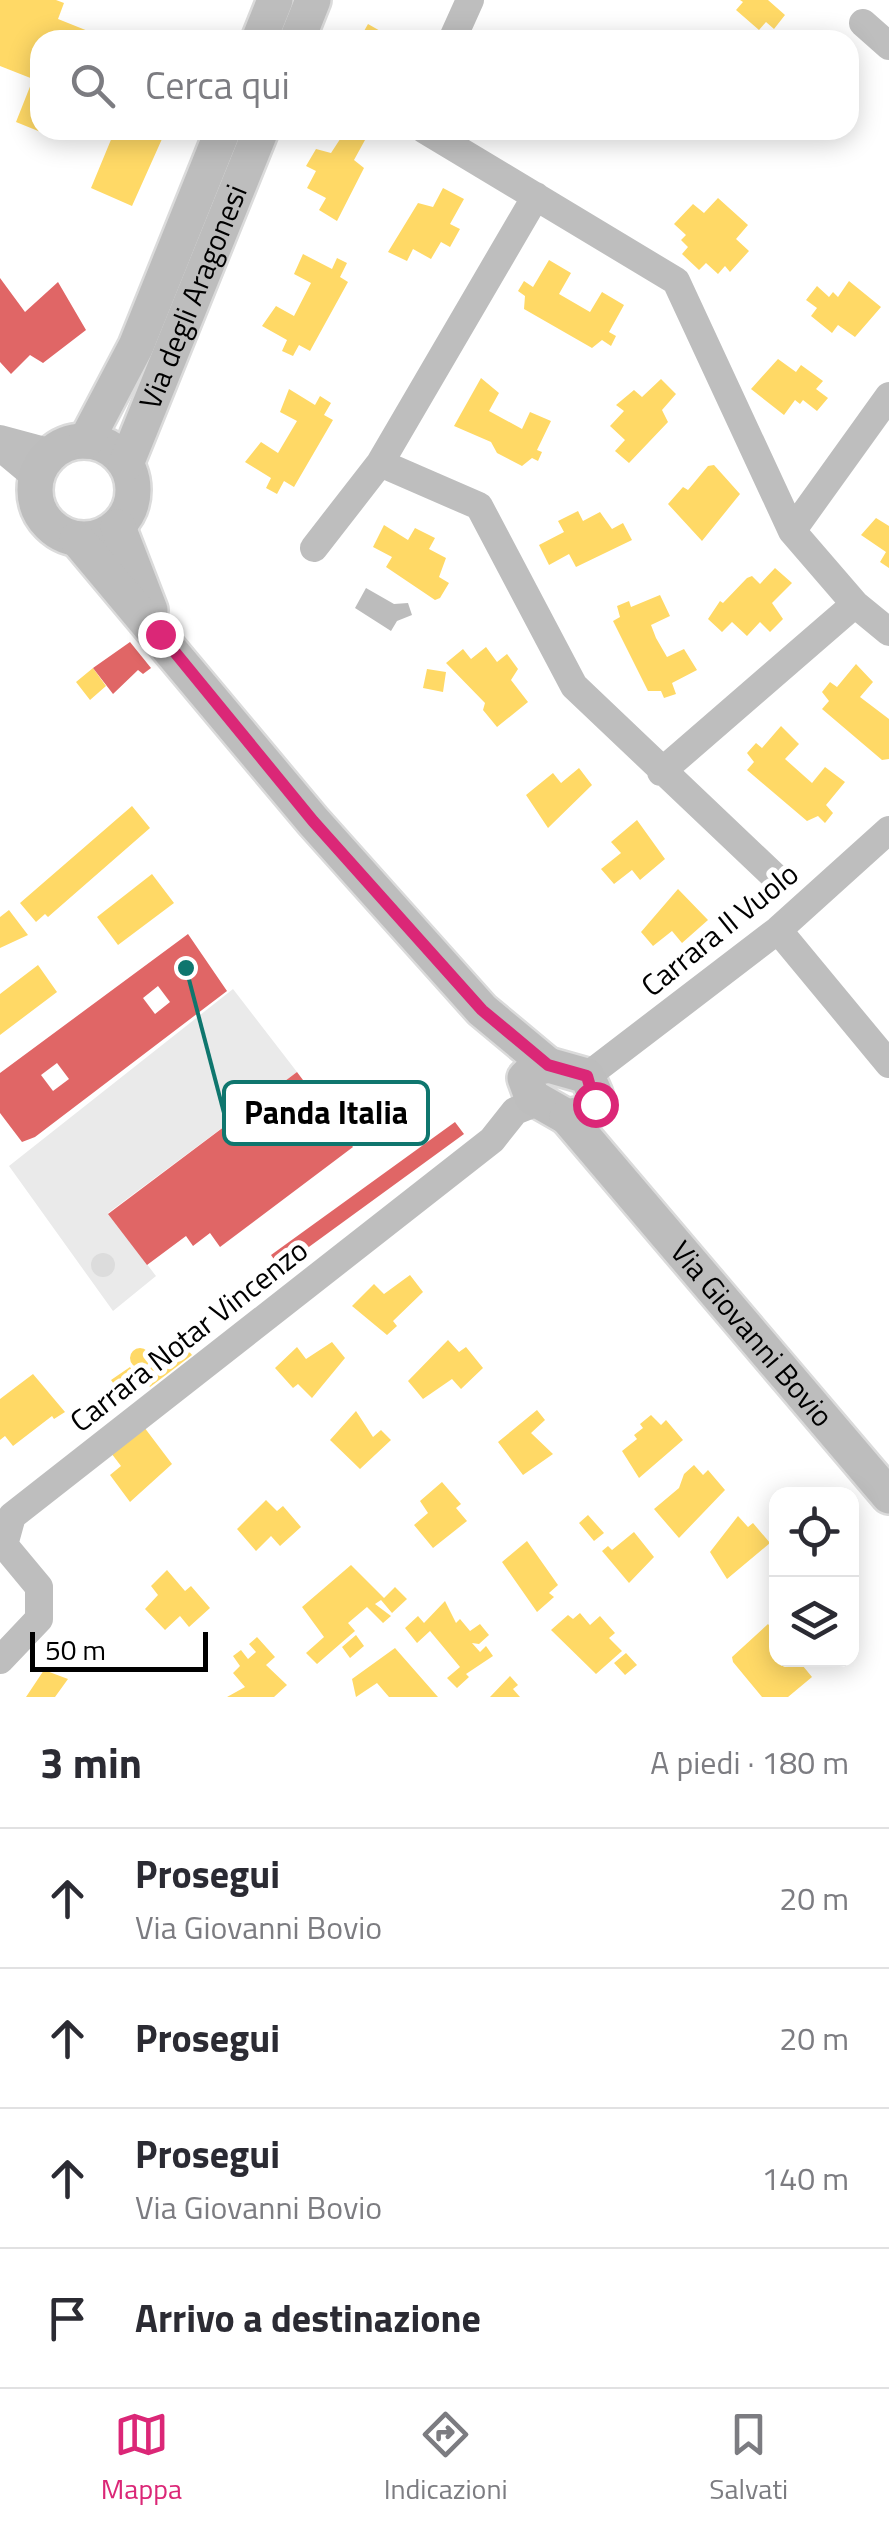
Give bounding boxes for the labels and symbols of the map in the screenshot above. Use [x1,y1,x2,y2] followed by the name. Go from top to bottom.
[126,177,259,416] street label: Via degli Aragonesi
[138,612,184,658] route end
[631,851,808,1007] street label: Carrara Il Vuolo
[224,1082,428,1144] callout: Panda Italia
[573,1082,619,1128] route start
[244,1088,408,1136] text: Panda Italia
[59,1227,317,1443] street label: Carrara Notar Vincenzo
[660,1230,845,1437] street label: Via Giovanni Bovio
[30,1627,208,1672] scale bar

